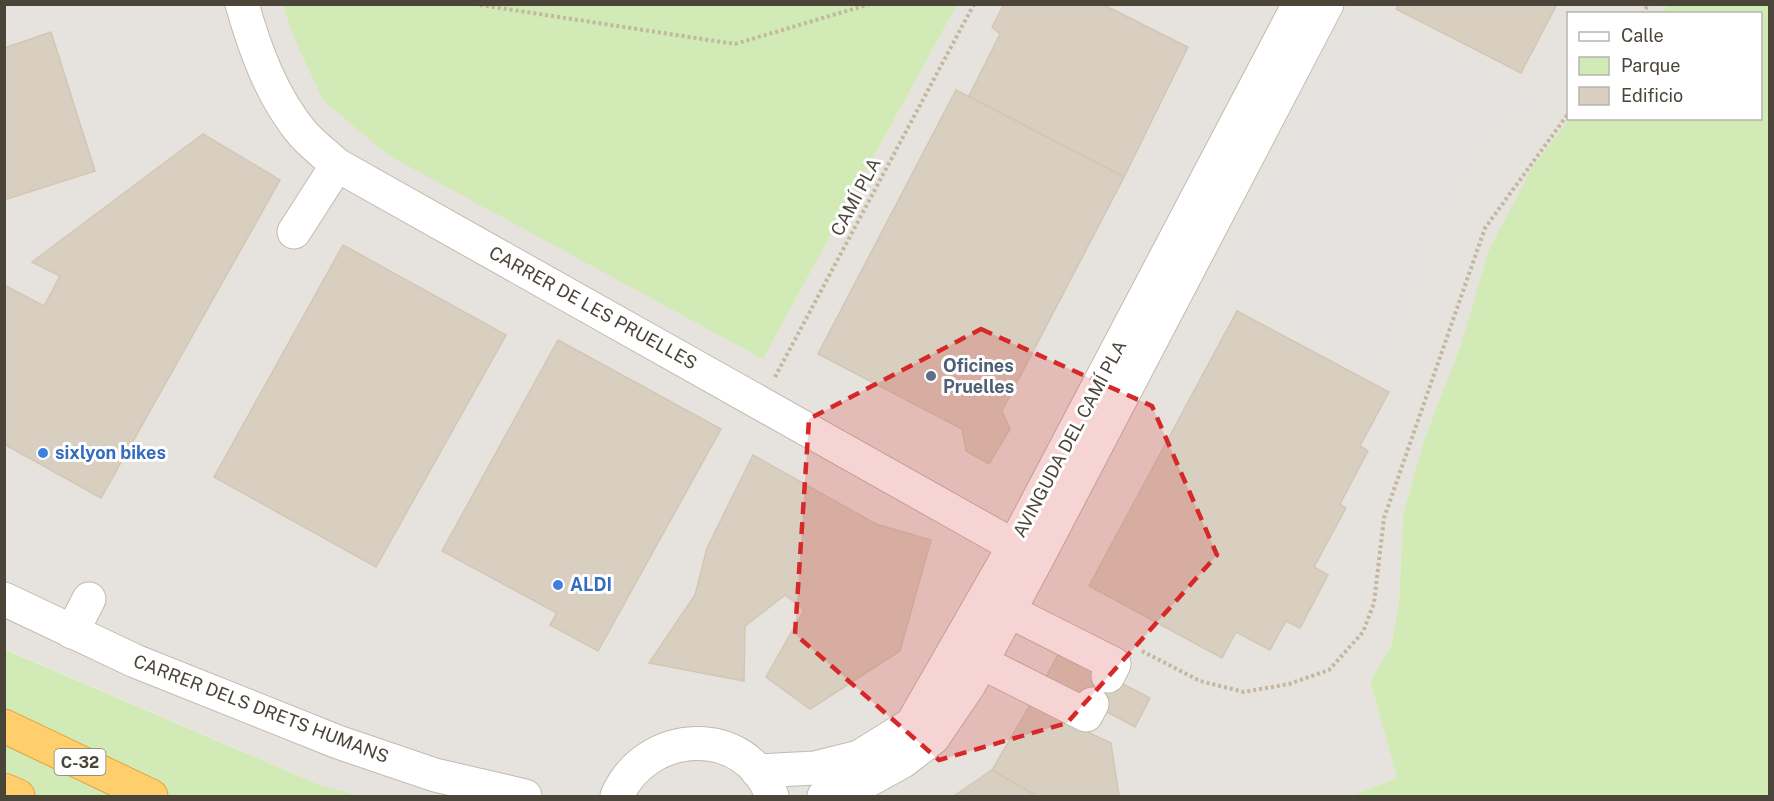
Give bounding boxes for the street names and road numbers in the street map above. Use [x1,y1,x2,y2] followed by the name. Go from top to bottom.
[825,154,885,239] street label: CAMÍ PLA
[486,242,701,374] street label: CARRER DE LES PRUELLES
[1008,336,1131,541] street label: AVINGUDA DEL CAMÍ PLA
[130,650,392,767] street label: CARRER DELS DRETS HUMANS
[54,749,106,775] road number: C-32

